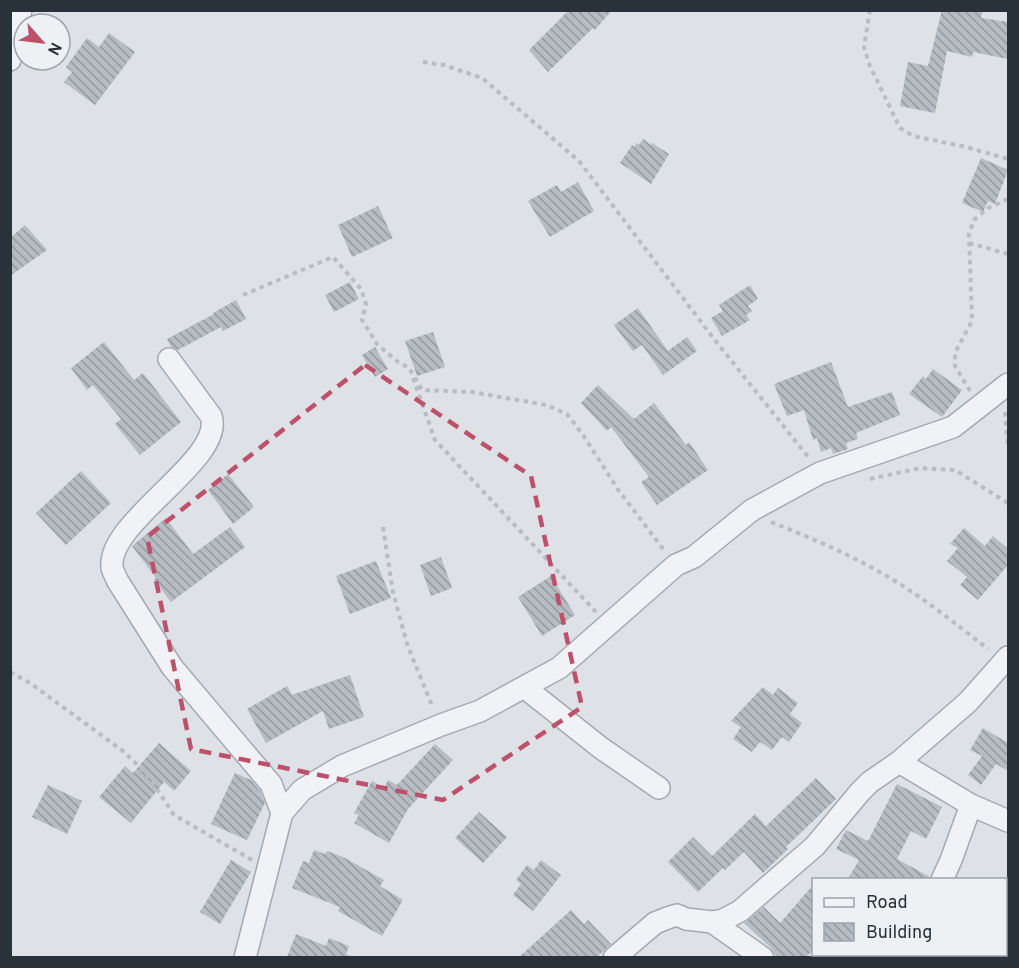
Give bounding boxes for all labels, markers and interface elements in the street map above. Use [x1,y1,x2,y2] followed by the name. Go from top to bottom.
[12,12,72,72] north arrow
[42,38,65,58] text: N
[812,878,1007,956] legend
[866,892,908,915] text: Road
[866,922,932,945] text: Building

